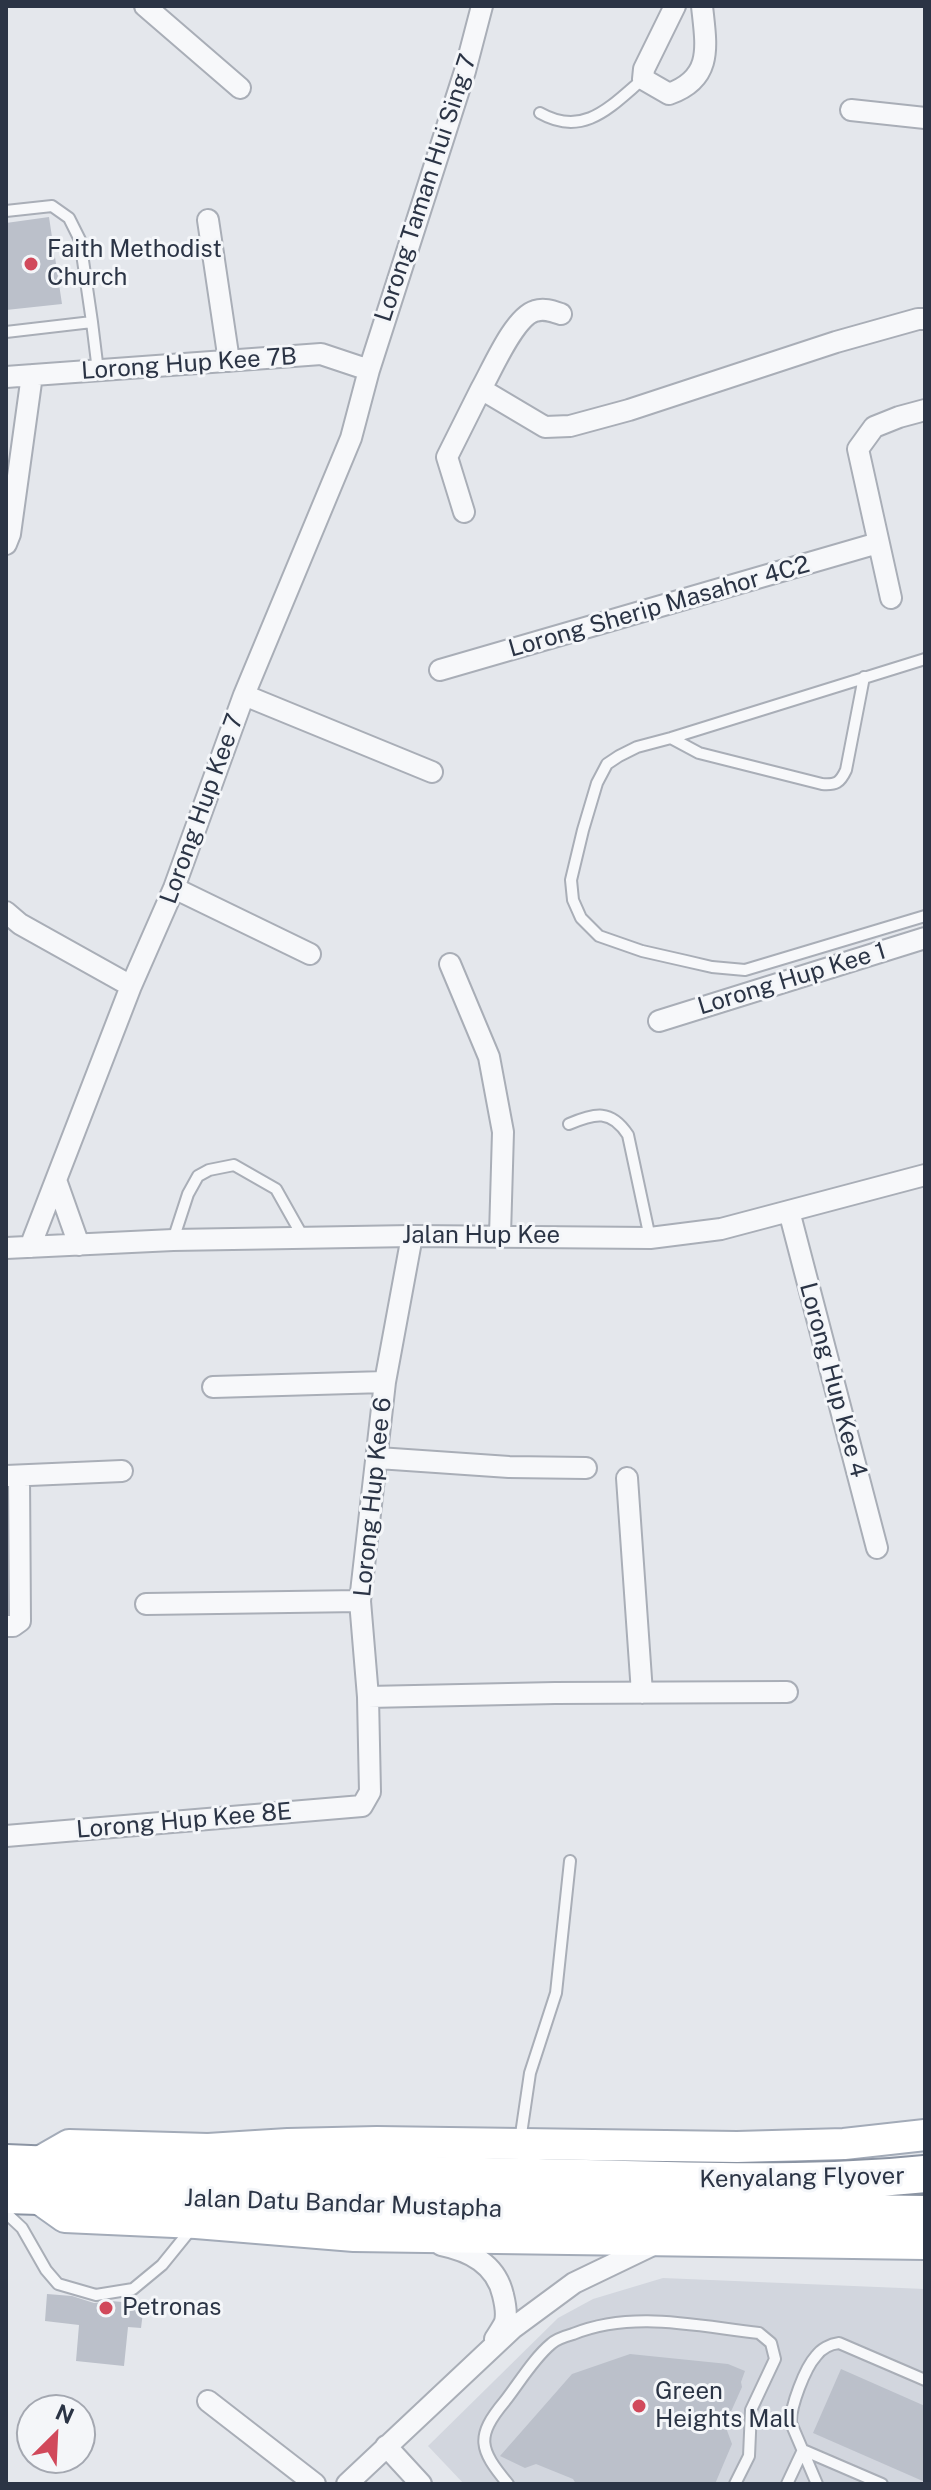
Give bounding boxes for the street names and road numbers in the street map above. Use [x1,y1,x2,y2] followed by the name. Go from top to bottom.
[369,51,483,325] street label: Lorong Taman Hui Sing 7
[80,342,298,386] street label: Lorong Hup Kee 7B
[505,550,813,664] street label: Lorong Sherip Masahor 4C2
[154,710,250,908] street label: Lorong Hup Kee 7
[694,937,890,1021] street label: Lorong Hup Kee 1
[402,1222,560,1250] street label: Jalan Hup Kee
[793,1279,873,1481] street label: Lorong Hup Kee 4
[348,1396,398,1598] street label: Lorong Hup Kee 6
[75,1797,293,1845] street label: Lorong Hup Kee 8E
[699,2162,905,2194] street label: Kenyalang Flyover
[184,2184,502,2224] street label: Jalan Datu Bandar Mustapha

